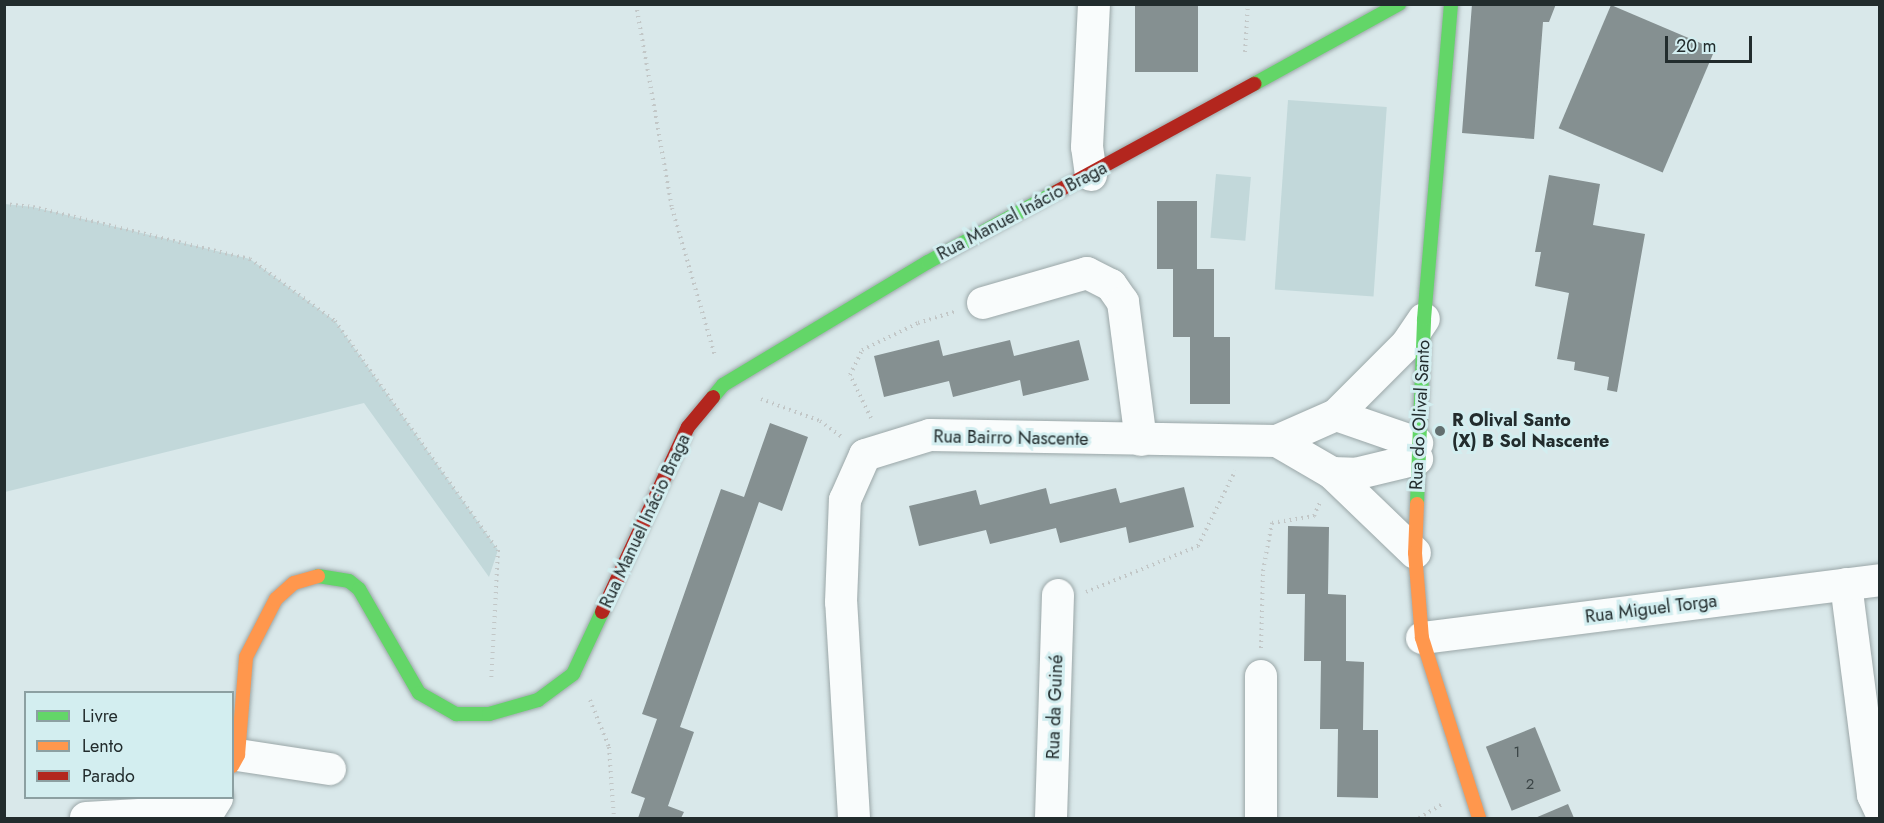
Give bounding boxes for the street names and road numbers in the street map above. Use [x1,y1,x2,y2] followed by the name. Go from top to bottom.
[933,157,1111,265] street label: Rua Manuel Inácio Braga
[1405,339,1435,491] street label: Rua do Olival Santo
[933,426,1089,450] street label: Rua Bairro Nascente
[595,431,695,611] street label: Rua Manuel Inácio Braga
[1584,590,1718,628] street label: Rua Miguel Torga
[1042,654,1068,760] street label: Rua da Guiné

